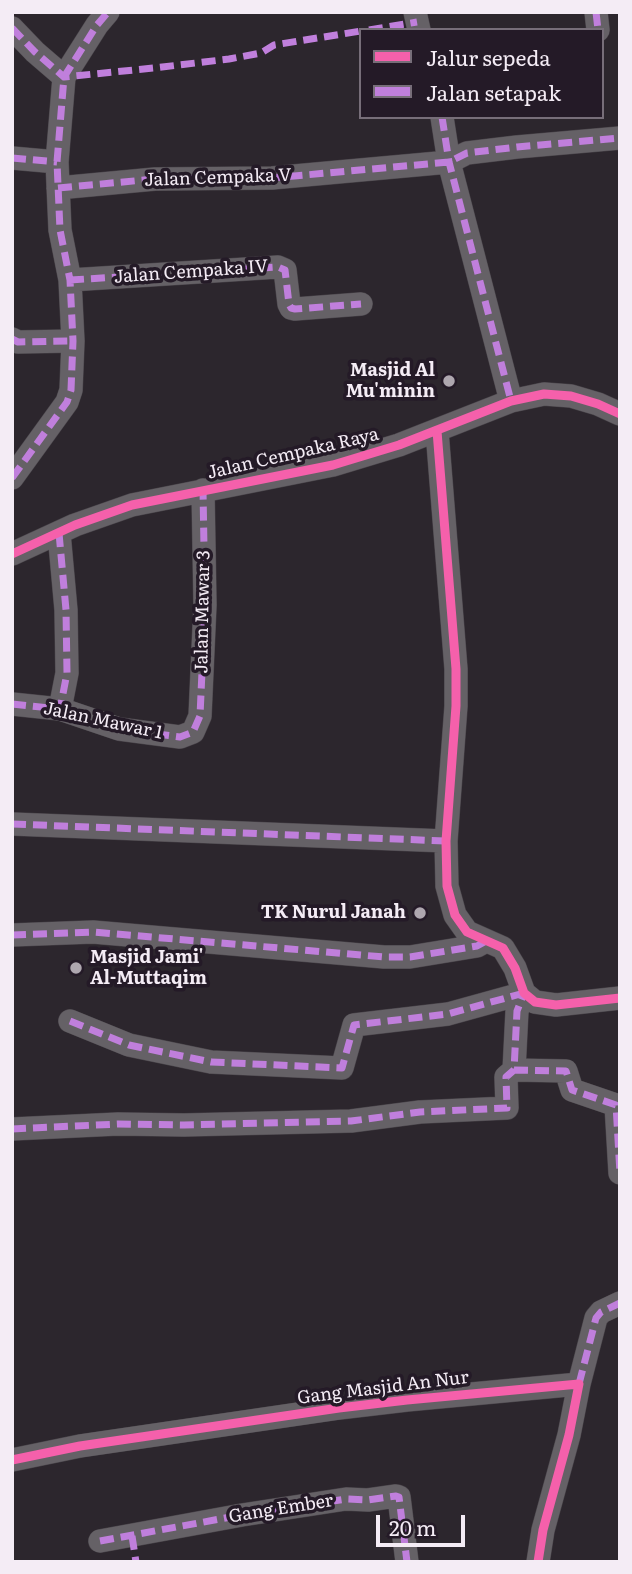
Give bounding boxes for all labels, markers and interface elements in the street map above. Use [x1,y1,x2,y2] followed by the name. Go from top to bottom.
[359,28,604,119] legend
[426,41,551,72] text: Jalur sepeda
[426,76,561,107] text: Jalan setapak
[144,165,292,191] street label: Jalan Cempaka V
[113,256,269,288] street label: Jalan Cempaka IV
[346,360,435,402] place label: Masjid Al Mu'minin
[441,373,457,389] marker: Masjid Al Mu'minin
[205,424,381,484] street label: Jalan Cempaka Raya
[191,550,215,674] street label: Jalan Mawar 3
[42,698,164,744] street label: Jalan Mawar 1
[261,902,406,924] place label: TK Nurul Janah
[412,905,428,921] marker: TK Nurul Janah
[90,947,207,990] place label: Masjid Jami' Al-Muttaqim
[68,960,84,976] marker: Masjid Jami' Al-Muttaqim
[296,1367,470,1409] street label: Gang Masjid An Nur
[227,1490,335,1528] street label: Gang Ember
[380,1500,469,1544] scale bar
[389,1511,436,1542] text: 20 m

